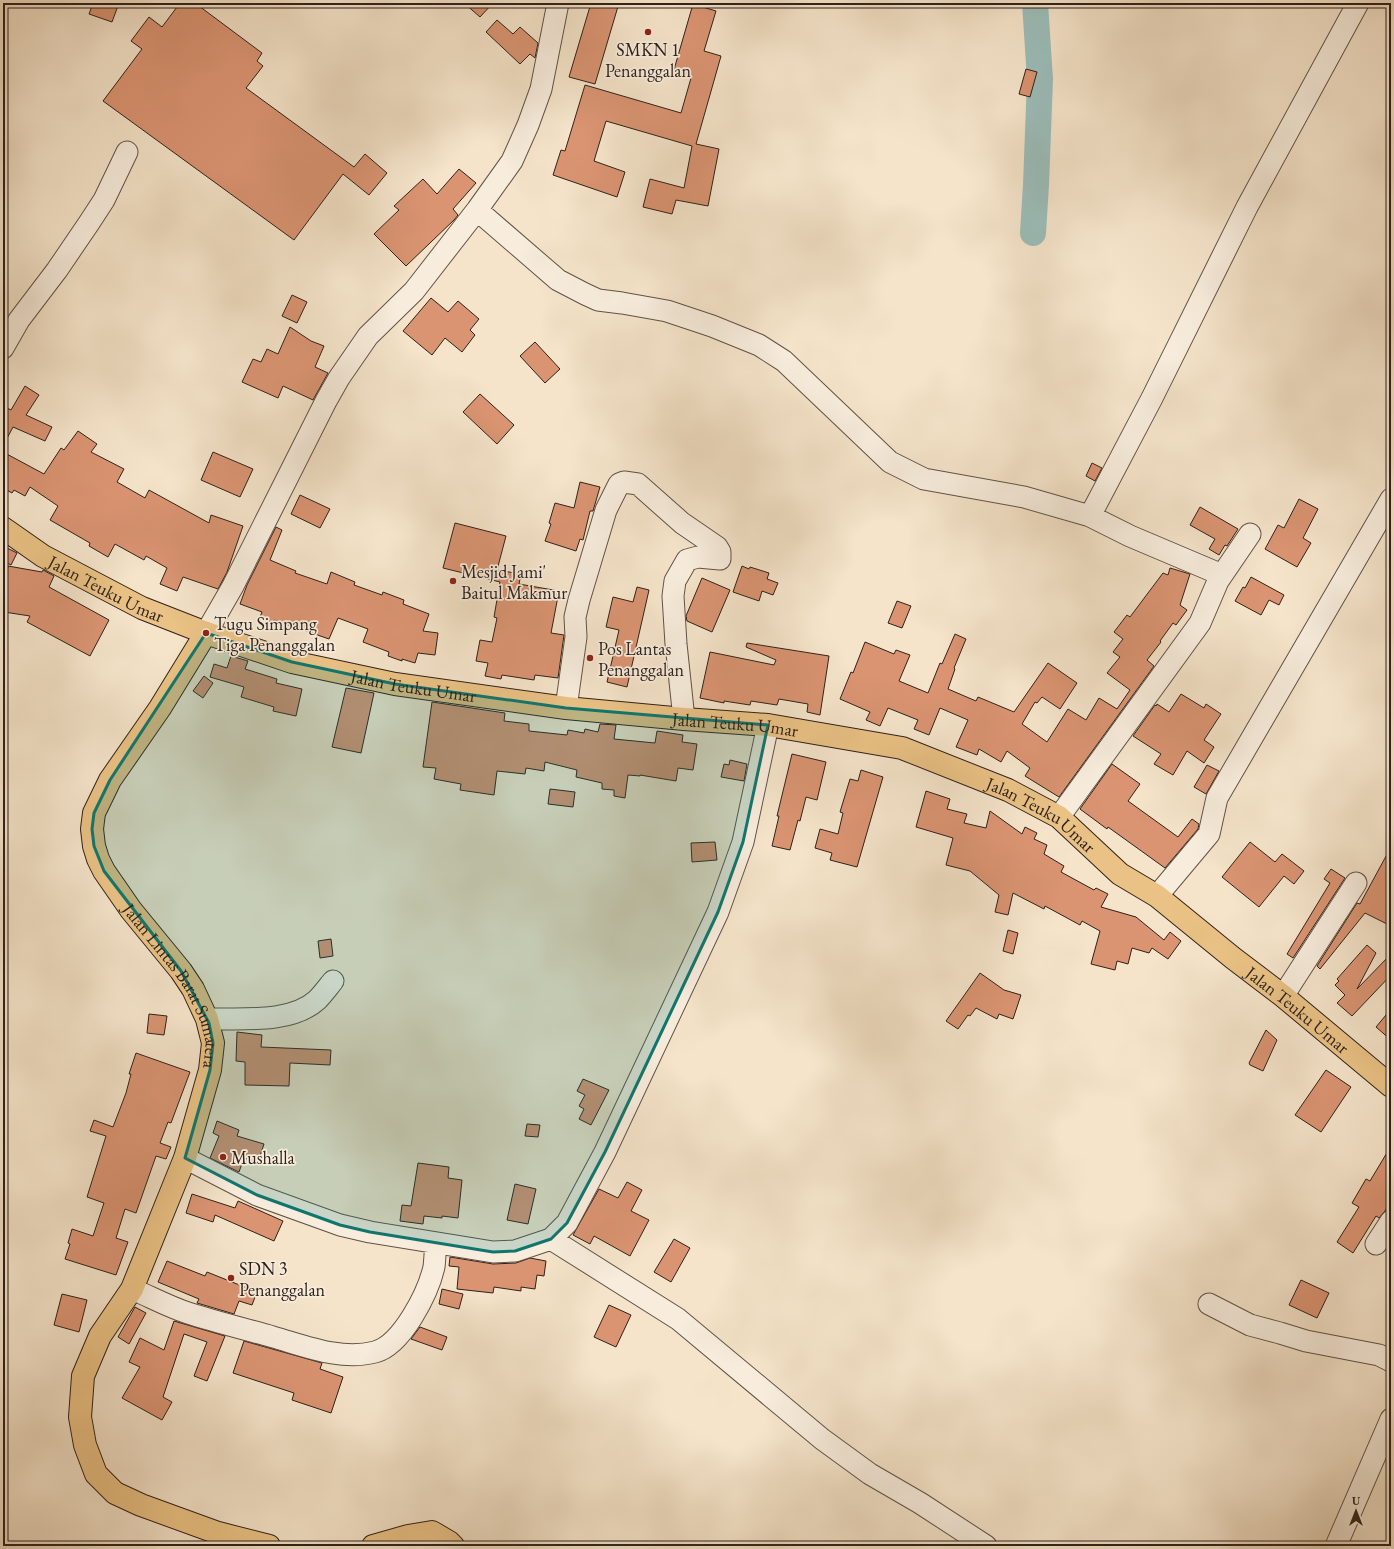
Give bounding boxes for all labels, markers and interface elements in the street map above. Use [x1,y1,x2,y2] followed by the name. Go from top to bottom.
[643,27,653,37] marker: SMKN 1 Penanggalan
[605,38,692,82] place label: SMKN 1 Penanggalan
[43,549,167,627] street label: Jalan Teuku Umar
[461,560,567,604] place label: Mesjid Jami' Baitul Makmur
[448,576,458,586] marker: Mesjid Jami' Baitul Makmur
[214,612,336,656] place label: Tugu Simpang Tiga Penanggalan
[201,628,211,638] marker: Tugu Simpang Tiga Penanggalan
[598,637,685,681] place label: Pos Lantas Penanggalan
[585,653,595,663] marker: Pos Lantas Penanggalan
[347,663,478,707] street label: Jalan Teuku Umar
[669,706,800,741] street label: Jalan Teuku Umar
[981,770,1101,857] street label: Jalan Teuku Umar
[117,897,224,1071] street label: Jalan Lintas Barat Sumatera
[1240,959,1354,1058] street label: Jalan Teuku Umar
[231,1146,296,1169] place label: Mushalla
[218,1152,228,1162] marker: Mushalla
[239,1257,326,1301] place label: SDN 3 Penanggalan
[226,1273,236,1283] marker: SDN 3 Penanggalan
[1336,1491,1376,1531] north arrow
[1352,1494,1361,1508] text: U

